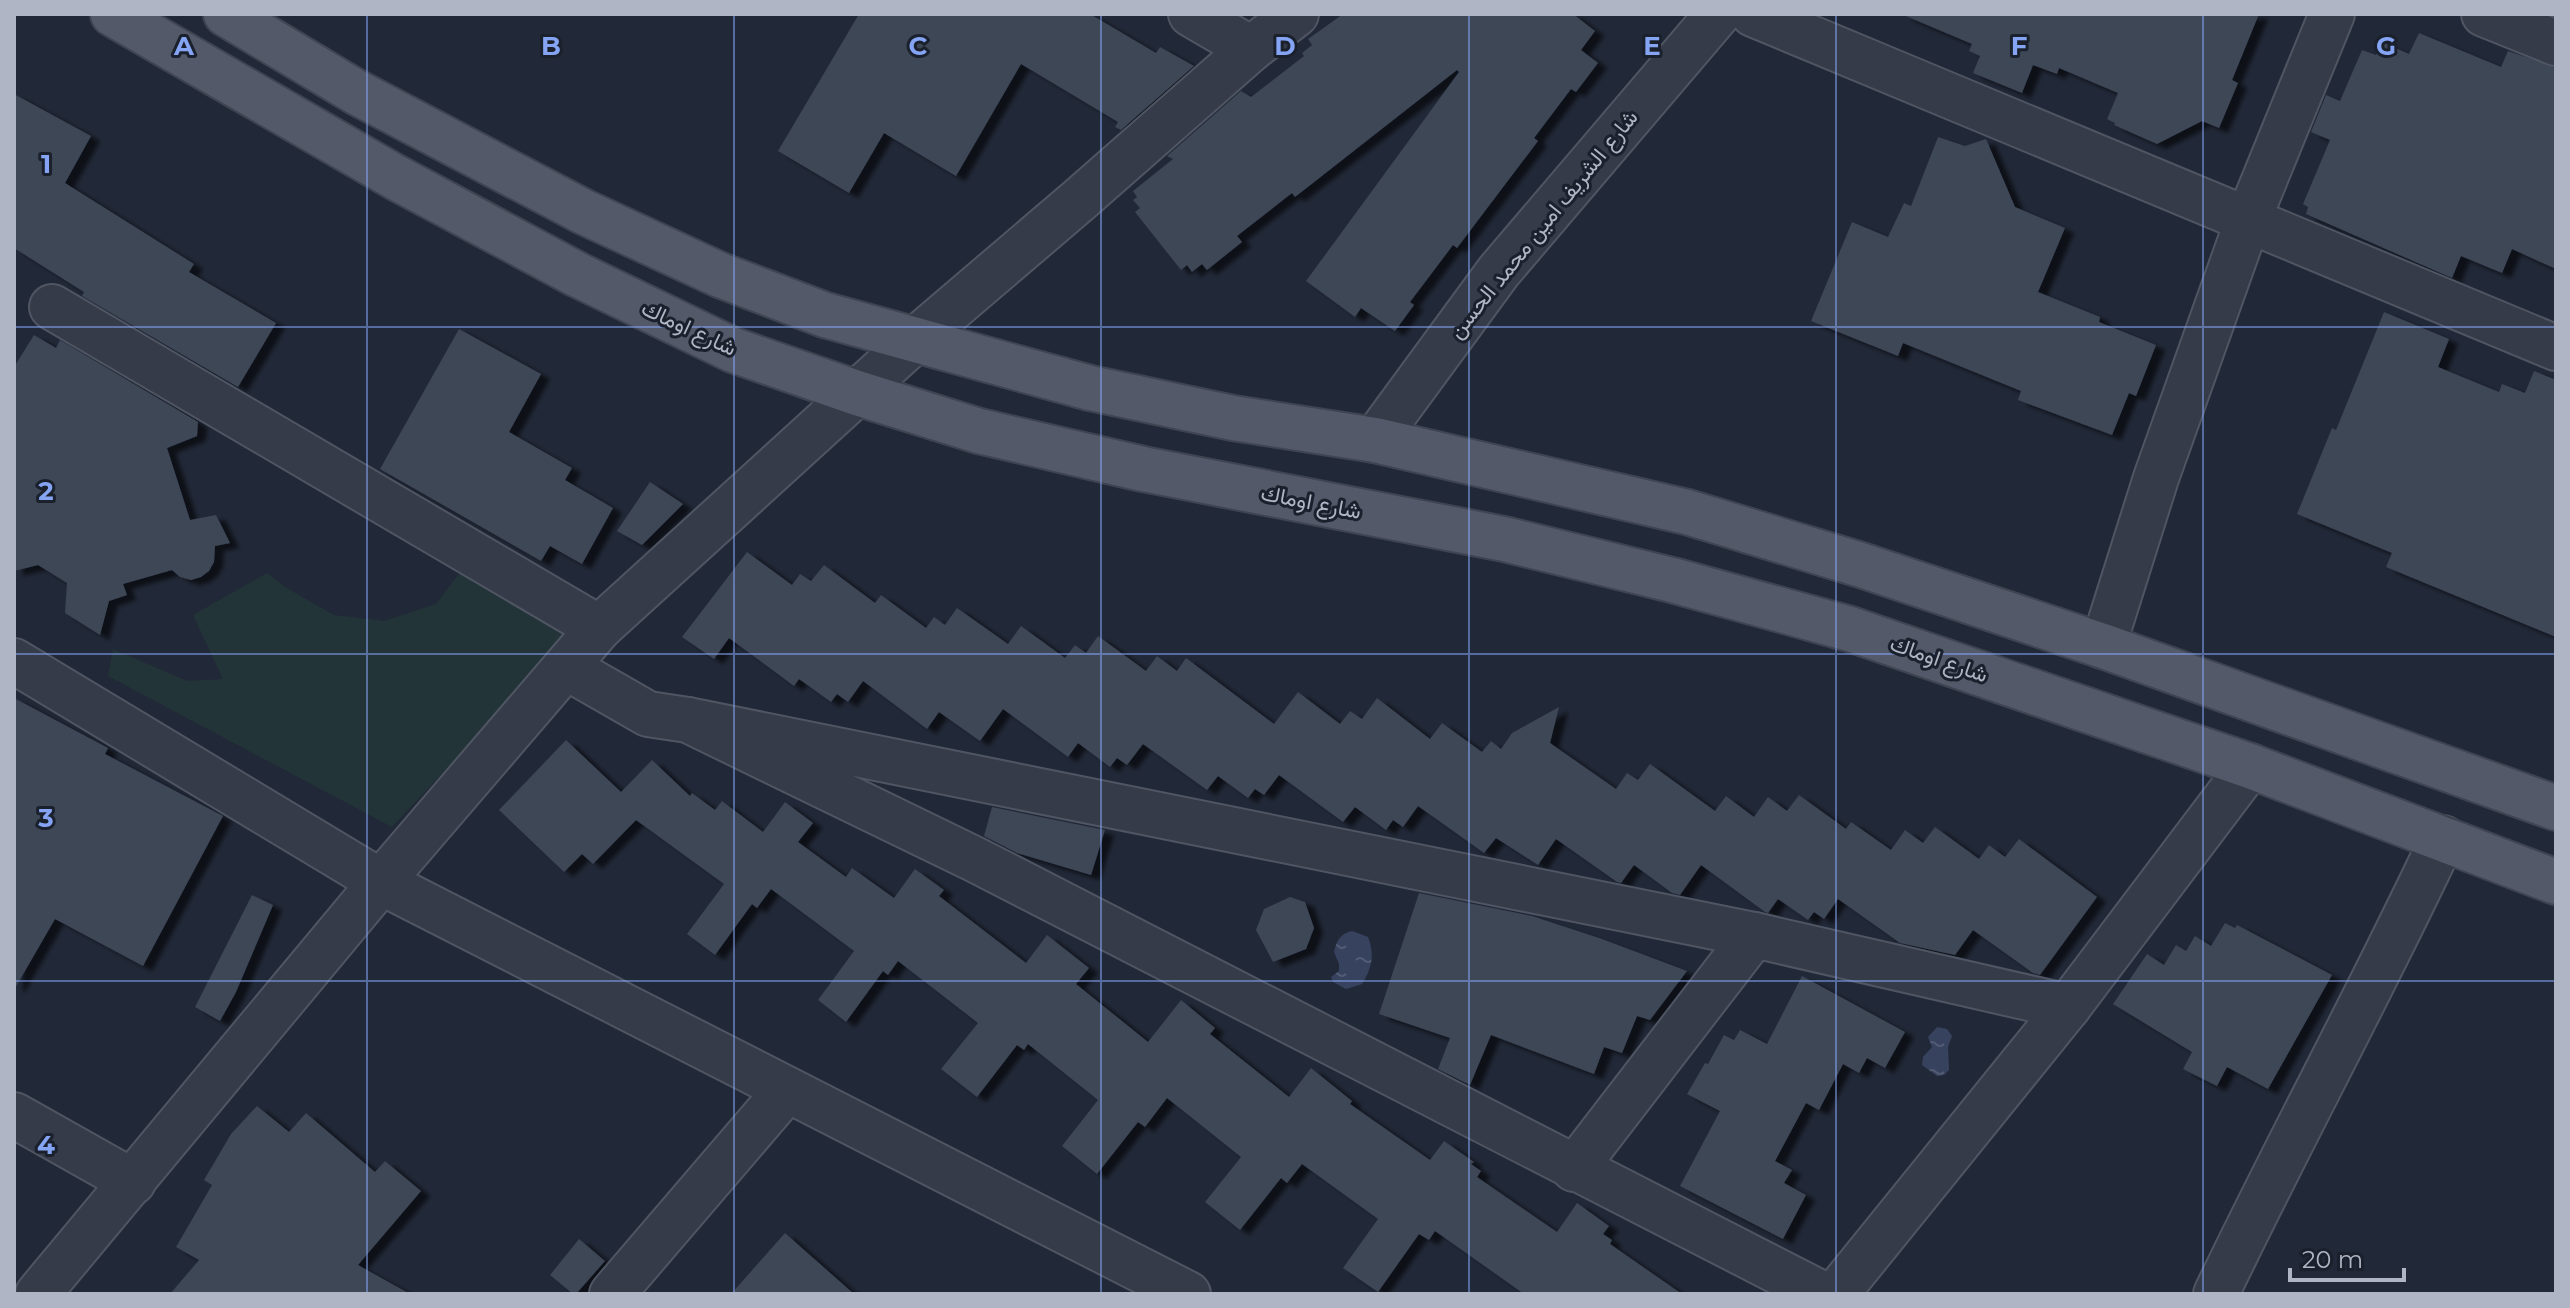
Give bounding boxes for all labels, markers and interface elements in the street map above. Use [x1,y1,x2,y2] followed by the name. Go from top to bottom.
[173,30,195,62] text: A
[541,30,561,62] text: B
[909,30,928,62] text: C
[1274,30,1296,62] text: D
[1643,30,1661,62] text: E
[2011,30,2027,62] text: F
[2376,30,2396,62] text: G
[1442,104,1644,344] street label: شارع الشريف امين محمد الحسن
[41,148,51,180] text: 1
[637,294,741,363] street label: شارع اوماك
[38,475,54,507] text: 2
[1258,479,1364,526] street label: شارع اوماك
[1886,630,1992,689] street label: شارع اوماك
[37,802,54,834] text: 3
[37,1129,55,1161] text: 4
[2290,1232,2404,1282] scale bar
[2302,1245,2363,1274] text: 20 m

